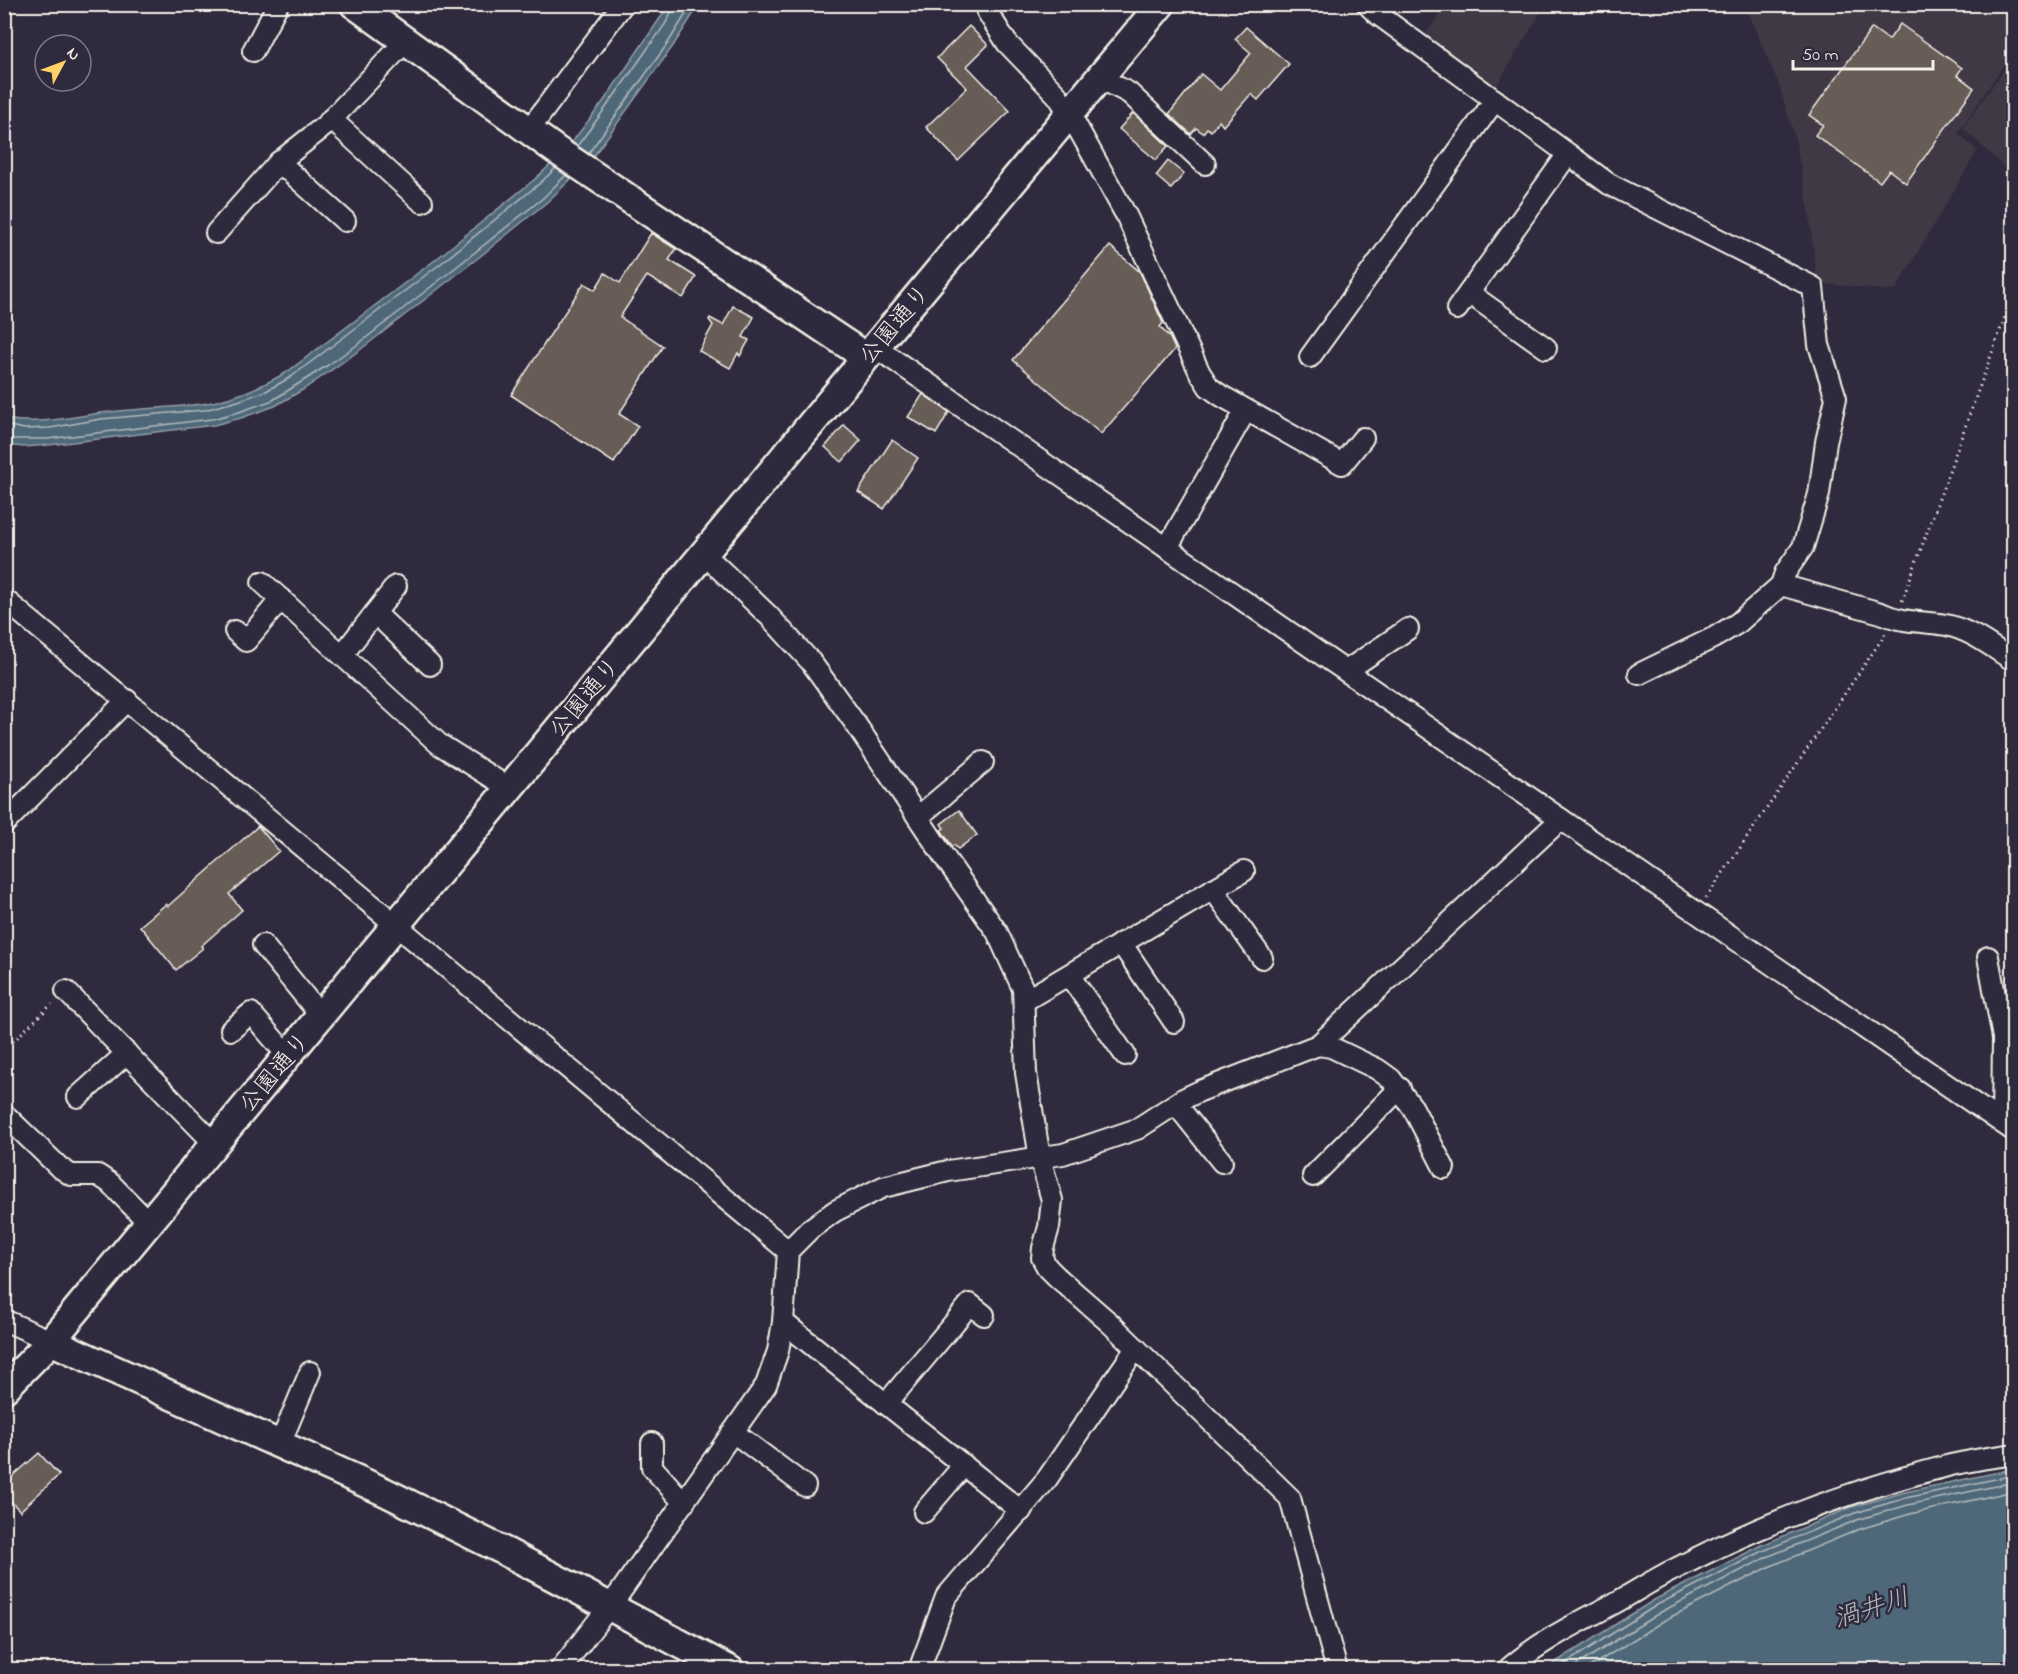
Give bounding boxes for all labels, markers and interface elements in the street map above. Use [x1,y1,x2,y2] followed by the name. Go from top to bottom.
[33,33,93,93] north arrow
[1793,33,1932,71] scale bar
[60,43,86,67] text: N
[1802,43,1839,69] text: 50 m
[852,278,940,374] street label: 公園通り
[542,651,630,747] street label: 公園通り
[232,1026,320,1122] street label: 公園通り
[1829,1580,1915,1640] water label: 渦井川

